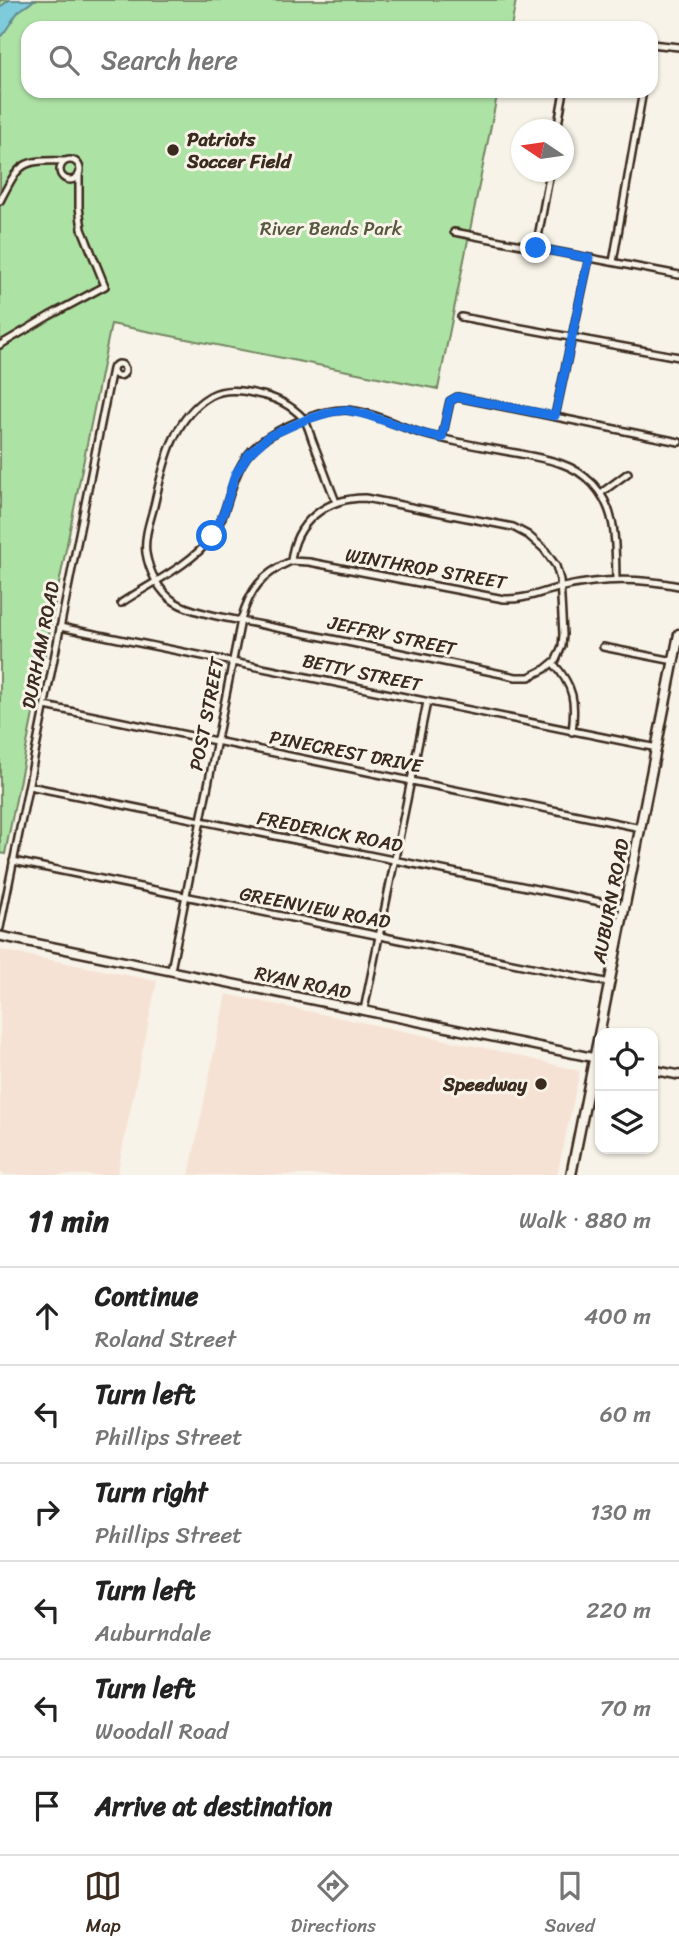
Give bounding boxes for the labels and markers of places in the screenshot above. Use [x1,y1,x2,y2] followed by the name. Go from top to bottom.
[186,123,293,178] place label: Patriots Soccer Field
[165,142,181,158] marker: Patriots Soccer Field
[442,1068,528,1101] place label: Speedway
[533,1076,549,1092] marker: Speedway

